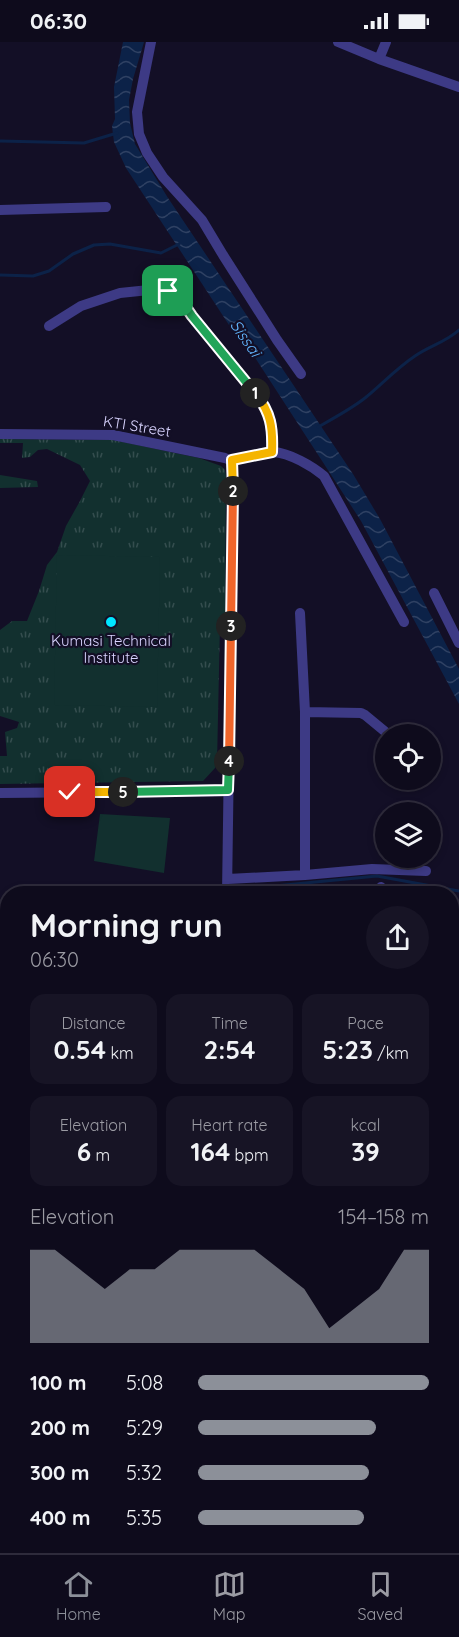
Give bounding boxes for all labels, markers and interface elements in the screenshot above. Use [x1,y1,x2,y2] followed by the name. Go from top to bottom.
[30,7,87,35] text: 06:30
[142,265,193,316] pin
[151,274,184,307] icon: arrive
[226,316,267,362] water label: Sissai
[240,378,270,408] pin: 1
[252,383,258,403] text: 1
[102,411,172,441] street label: KTI Street
[218,476,248,506] pin: 2
[228,481,238,501] text: 2
[216,611,246,641] pin: 3
[104,615,118,629] marker: Kumasi Technical Institute
[227,616,235,636] text: 3
[51,631,171,667] place label: Kumasi Technical Institute
[375,724,441,868] map controls
[375,724,441,790] button: locate
[214,746,244,776] pin: 4
[224,751,234,771] text: 4
[44,766,95,817] pin
[53,775,86,808] icon: check
[108,777,138,807] pin: 5
[118,782,128,802] text: 5
[375,802,441,868] button: layers
[30,904,223,945] text: Morning run
[366,906,429,969] button: share
[30,947,79,972] text: 06:30
[61,1013,126,1033] text: Distance
[211,1013,248,1033] text: Time
[347,1013,384,1033] text: Pace
[53,1033,106,1066] text: 0.54
[203,1033,256,1066] text: 2:54
[322,1033,373,1066] text: 5:23
[106,1043,134,1063] text: km
[373,1043,409,1063] text: /km
[60,1115,127,1135] text: Elevation
[191,1115,268,1135] text: Heart rate
[351,1115,380,1135] text: kcal
[77,1135,91,1168] text: 6
[190,1135,230,1168] text: 164
[351,1135,380,1168] text: 39
[91,1145,110,1165] text: m
[230,1145,269,1165] text: bpm
[30,1204,114,1229] text: Elevation
[338,1204,429,1229] text: 154–158 m
[30,1370,86,1395] text: 100 m
[126,1370,163,1395] text: 5:08
[30,1415,90,1440] text: 200 m
[126,1415,163,1440] text: 5:29
[30,1460,89,1485] text: 300 m
[126,1460,162,1485] text: 5:32
[30,1505,90,1530] text: 400 m
[126,1505,162,1530] text: 5:35
[56,1568,101,1624] tab: Home
[213,1568,246,1624] tab: Map
[357,1568,403,1624] tab: Saved

